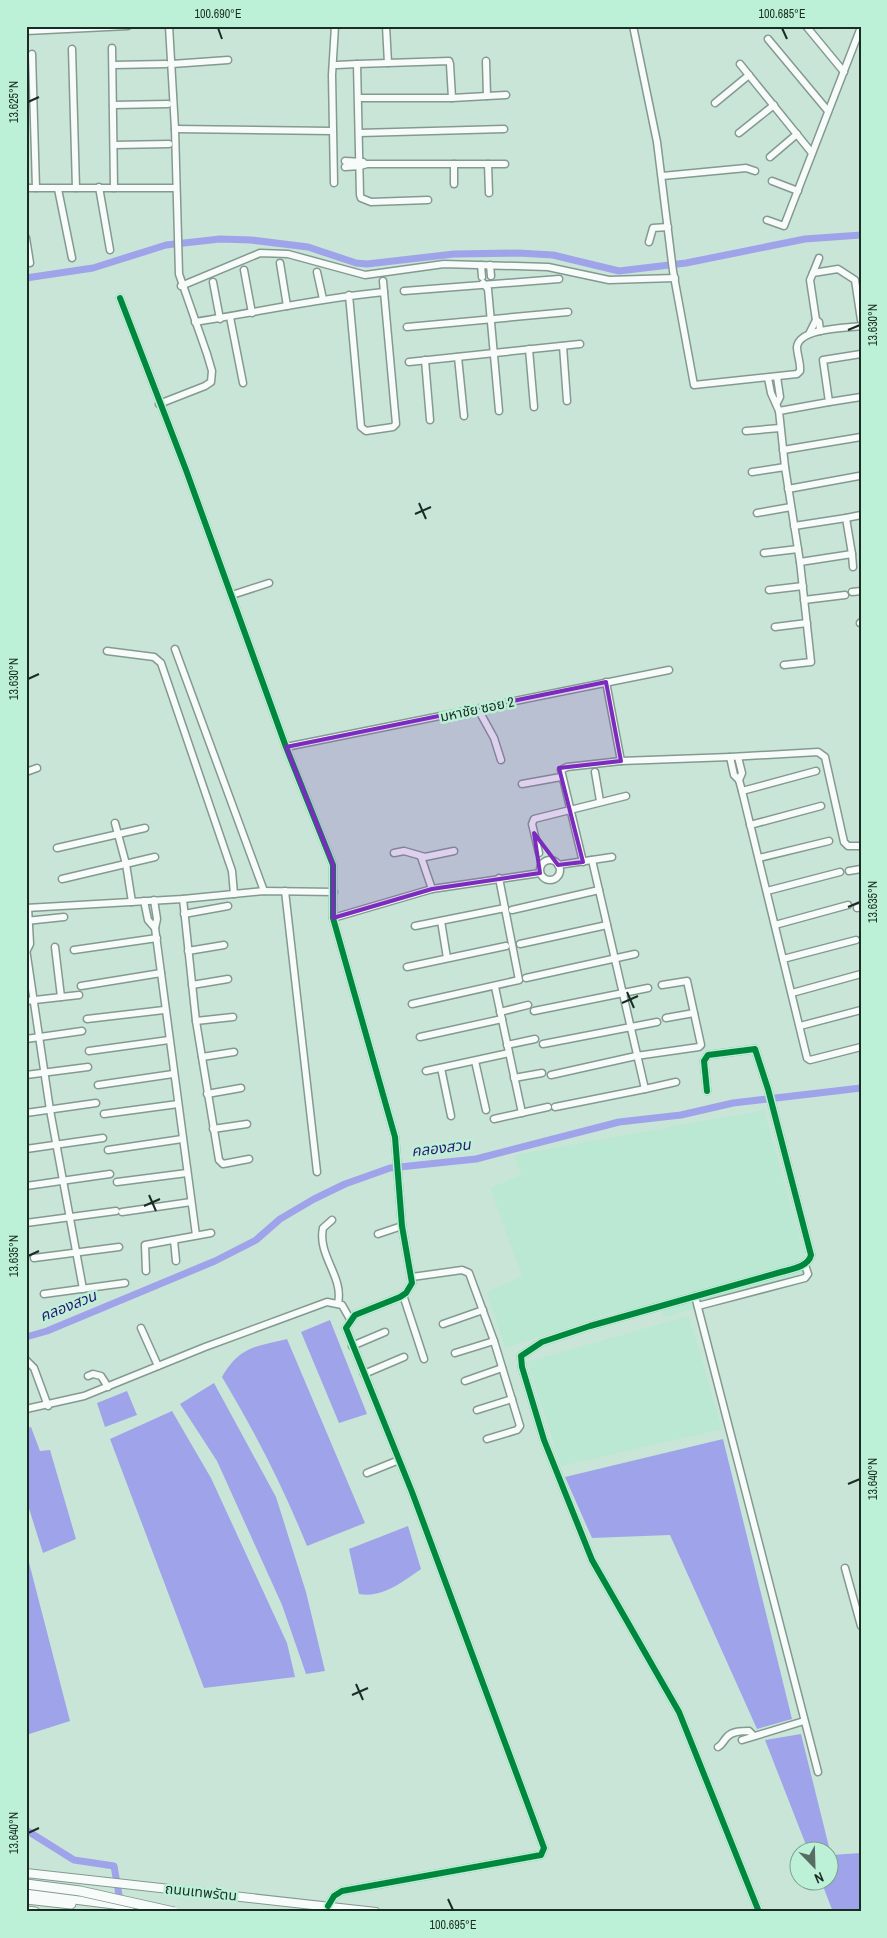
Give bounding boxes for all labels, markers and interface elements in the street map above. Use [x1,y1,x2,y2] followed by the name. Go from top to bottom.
[195,6,241,22] text: 100.690°E
[759,6,805,22] text: 100.685°E
[6,81,22,123] text: 13.625°N
[865,304,881,346] text: 13.630°N
[6,658,22,700] text: 13.630°N
[438,692,516,726] street label: มหาชัย ซอย 2
[865,881,881,923] text: 13.635°N
[410,1133,473,1162] water label: คลองสวน
[6,1235,22,1277] text: 13.635°N
[36,1284,100,1326] water label: คลองสวน
[865,1458,881,1500] text: 13.640°N
[6,1812,22,1854] text: 13.640°N
[790,1840,840,1890] north arrow
[812,1868,826,1888] text: N
[164,1879,238,1905] street label: ถนนเทพรัตน
[430,1917,476,1933] text: 100.695°E

